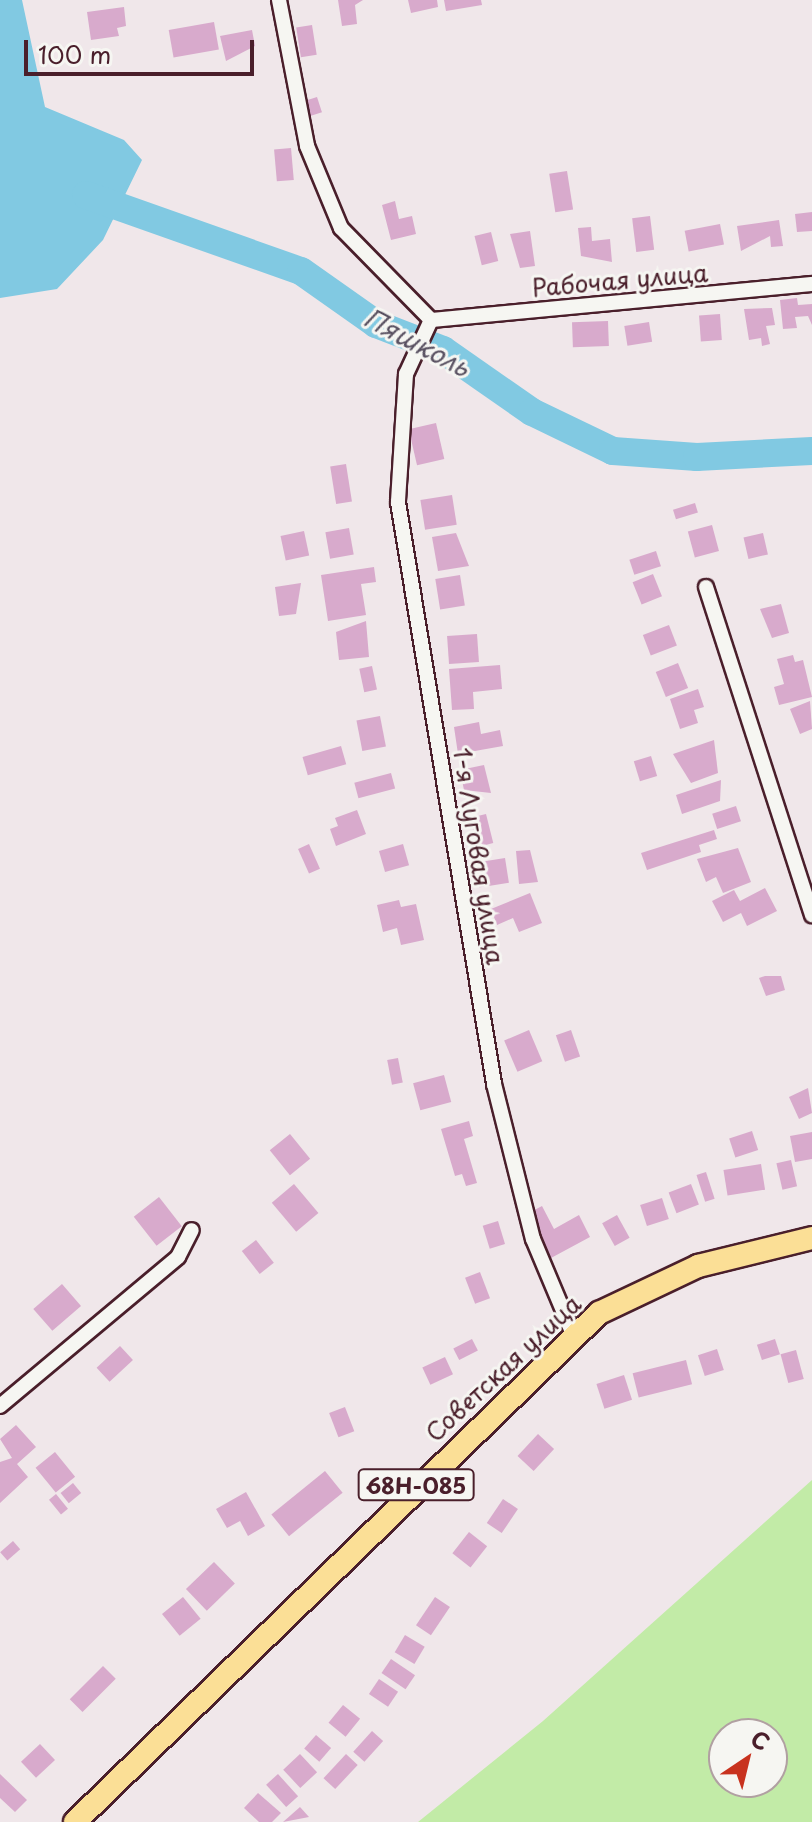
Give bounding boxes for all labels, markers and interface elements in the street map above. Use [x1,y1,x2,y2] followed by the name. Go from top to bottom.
[28,24,258,74] scale bar
[38,36,111,72] text: 100 m
[531,258,709,302] street label: Рабочая улица
[359,301,475,383] water label: Пяшколь
[448,745,510,967] street label: 1-я Луговая улица
[419,1288,587,1448] street label: Советская улица
[356,1467,476,1503] road number: 68Н-085
[708,1718,788,1798] north arrow
[745,1721,777,1758] text: С

